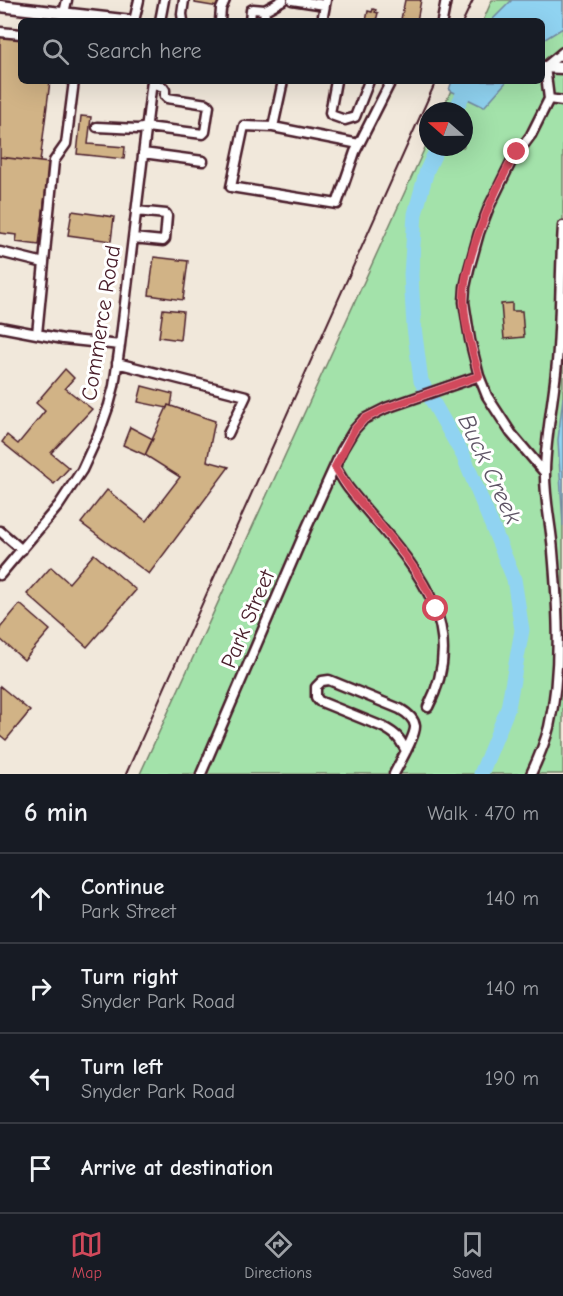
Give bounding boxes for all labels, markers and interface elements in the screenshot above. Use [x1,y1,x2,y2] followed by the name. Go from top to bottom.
[18,18,545,84] search box
[39,35,72,68] icon: search
[87,38,202,64] text: Search here
[419,102,473,156] north arrow
[503,138,529,164] route end
[76,243,126,403] street label: Commerce Road
[452,410,528,529] water label: Buck Creek
[216,565,281,672] street label: Park Street
[422,595,448,621] route start
[24,798,88,828] text: 6 min
[427,802,539,825] text: Walk · 470 m
[81,874,164,900] text: Continue
[24,882,57,915] icon: ahead
[486,887,539,910] text: 140 m
[81,900,176,923] text: Park Street
[81,964,178,990] text: Turn right
[24,972,57,1005] icon: right
[486,977,539,1000] text: 140 m
[81,990,235,1013] text: Snyder Park Road
[81,1054,163,1080] text: Turn left
[24,1062,57,1095] icon: left
[485,1067,539,1090] text: 190 m
[81,1080,235,1103] text: Snyder Park Road
[24,1152,57,1185] icon: arrive
[81,1155,273,1181] text: Arrive at destination
[70,1228,103,1282] tab: Map
[244,1228,312,1282] tab: Directions
[453,1228,493,1282] tab: Saved

